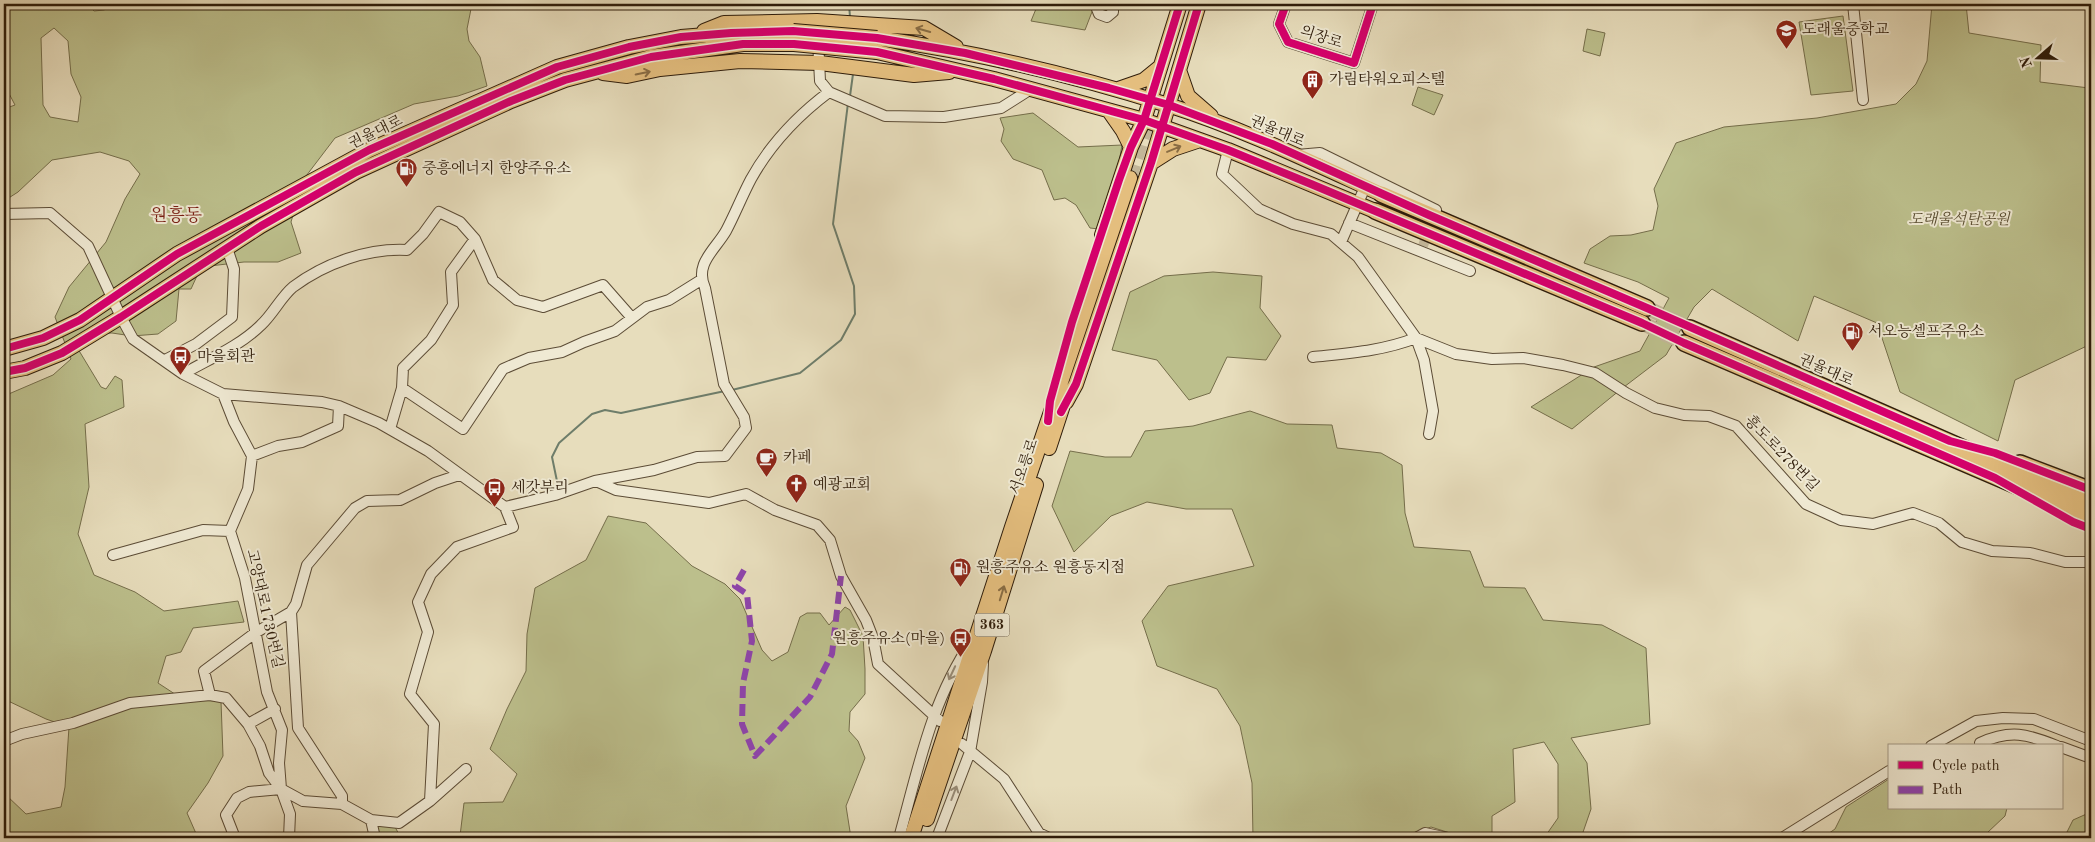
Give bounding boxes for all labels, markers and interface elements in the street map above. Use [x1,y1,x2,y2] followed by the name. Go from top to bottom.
[1774,18,1798,49] school or university icon: 도래울중학교
[1802,21,1889,38] place label: 도래울중학교
[1298,22,1345,52] street label: 의장로
[915,25,931,34] one-way arrow
[2012,32,2062,82] north arrow
[2018,54,2035,70] text: N
[635,68,651,77] one-way arrow
[1301,68,1325,99] building icon: 가림타워오피스텔
[1329,71,1445,88] place label: 가림타워오피스텔
[346,112,406,152] street label: 권율대로
[1247,112,1308,150] street label: 권율대로
[1166,143,1181,153] one-way arrow
[394,157,418,188] fuel station icon: 중흥에너지 한양주유소
[422,159,572,177] place label: 중흥에너지 한양주유소
[150,205,202,225] district label: 원흥동
[1908,211,2011,228] park label: 도래울석탄공원
[1840,320,1864,351] fuel station icon: 서오능셀프주유소
[1868,323,1984,340] place label: 서오능셀프주유소
[169,345,193,376] bus stop icon: 마을회관
[197,348,255,365] place label: 마을회관
[1796,351,1857,390] street label: 권율대로
[1741,411,1823,495] street label: 흥도로278번길
[1007,436,1042,497] street label: 서오릉로
[755,446,779,477] cafe icon: 카페
[783,449,812,466] place label: 카페
[785,473,809,504] church icon: 예광교회
[483,476,507,507] bus stop icon: 세갓부리
[813,476,871,493] place label: 예광교회
[511,479,569,496] place label: 세갓부리
[243,548,287,670] street label: 고양대로1730번길
[948,556,972,587] fuel station icon: 원흥주유소 원흥동지점
[976,558,1125,576] place label: 원흥주유소 원흥동지점
[997,585,1007,601] one-way arrow
[974,614,1010,636] road number: 363
[949,627,973,658] bus stop icon: 원흥주유소(마을)
[832,629,945,647] place label: 원흥주유소(마을)
[947,665,957,680] one-way arrow
[1888,744,2062,810] legend
[1932,759,2000,774] text: Cycle path
[1932,783,1962,798] text: Path
[950,786,959,801] one-way arrow

